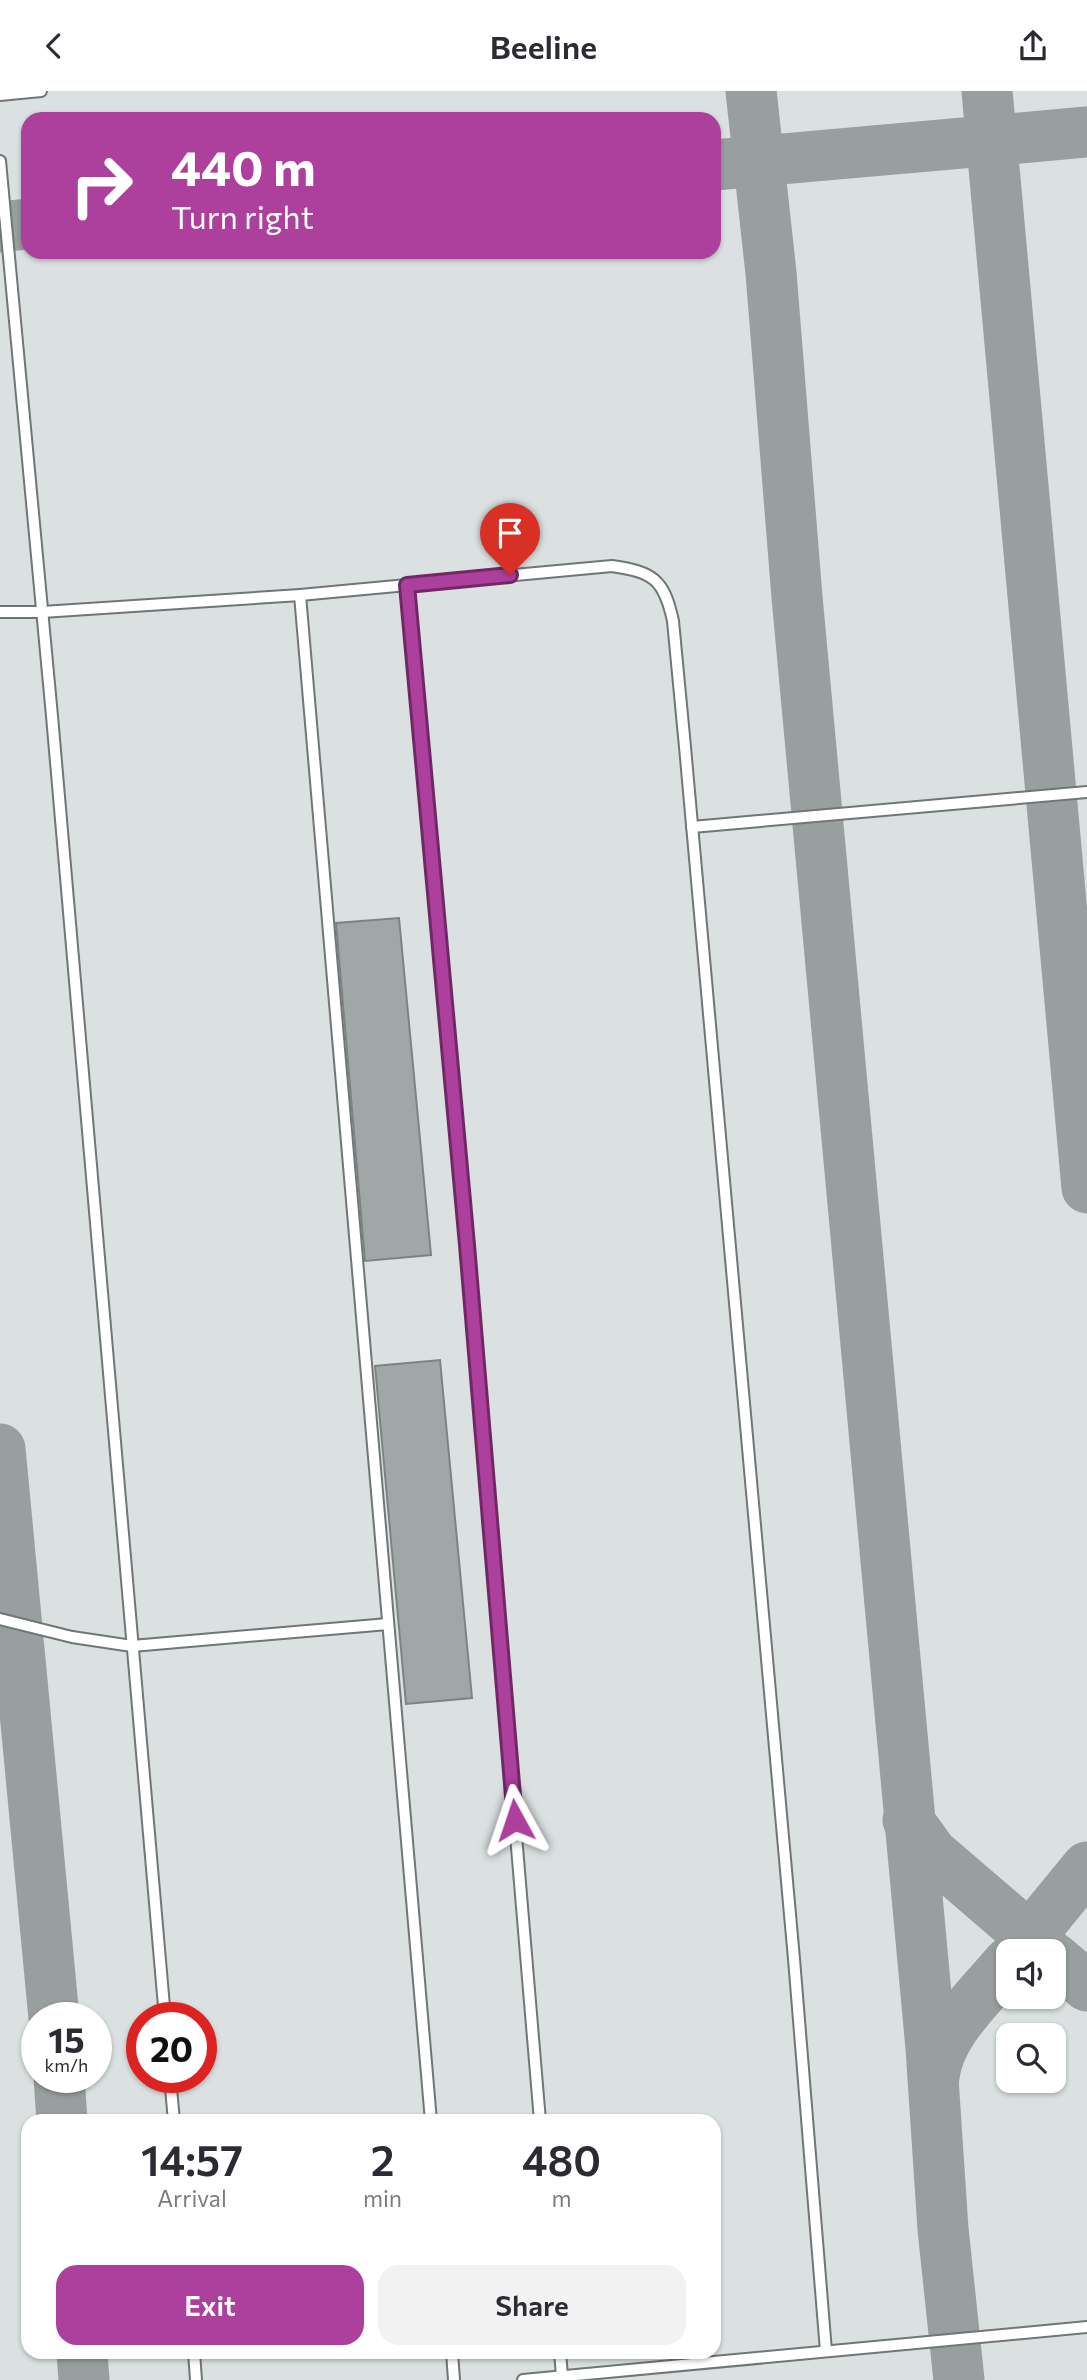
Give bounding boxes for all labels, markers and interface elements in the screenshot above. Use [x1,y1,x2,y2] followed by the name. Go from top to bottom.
[490,26,597,66] text: Beeline
[35,27,73,65] icon: back
[1014,27,1052,65] icon: share
[171,136,316,196] text: 440 m
[56,140,147,231] icon: right
[171,196,314,236] text: Turn right
[480,503,540,575] pin
[491,514,529,552] icon: arrive
[478,1783,552,1857] position arrow
[996,1939,1066,2093] map controls
[996,1939,1066,2009] button: sound
[126,2002,217,2093] speed limit sign: 20
[48,2017,85,2060] text: 15
[996,2023,1066,2093] button: search
[45,2054,88,2076] text: km/h
[141,2133,243,2185] text: 14:57
[371,2133,394,2185] text: 2
[522,2133,601,2185] text: 480
[157,2184,227,2212] text: Arrival
[363,2184,402,2212] text: min
[551,2184,572,2212] text: m
[56,2265,364,2345] button: Exit
[378,2265,686,2345] button: Share

